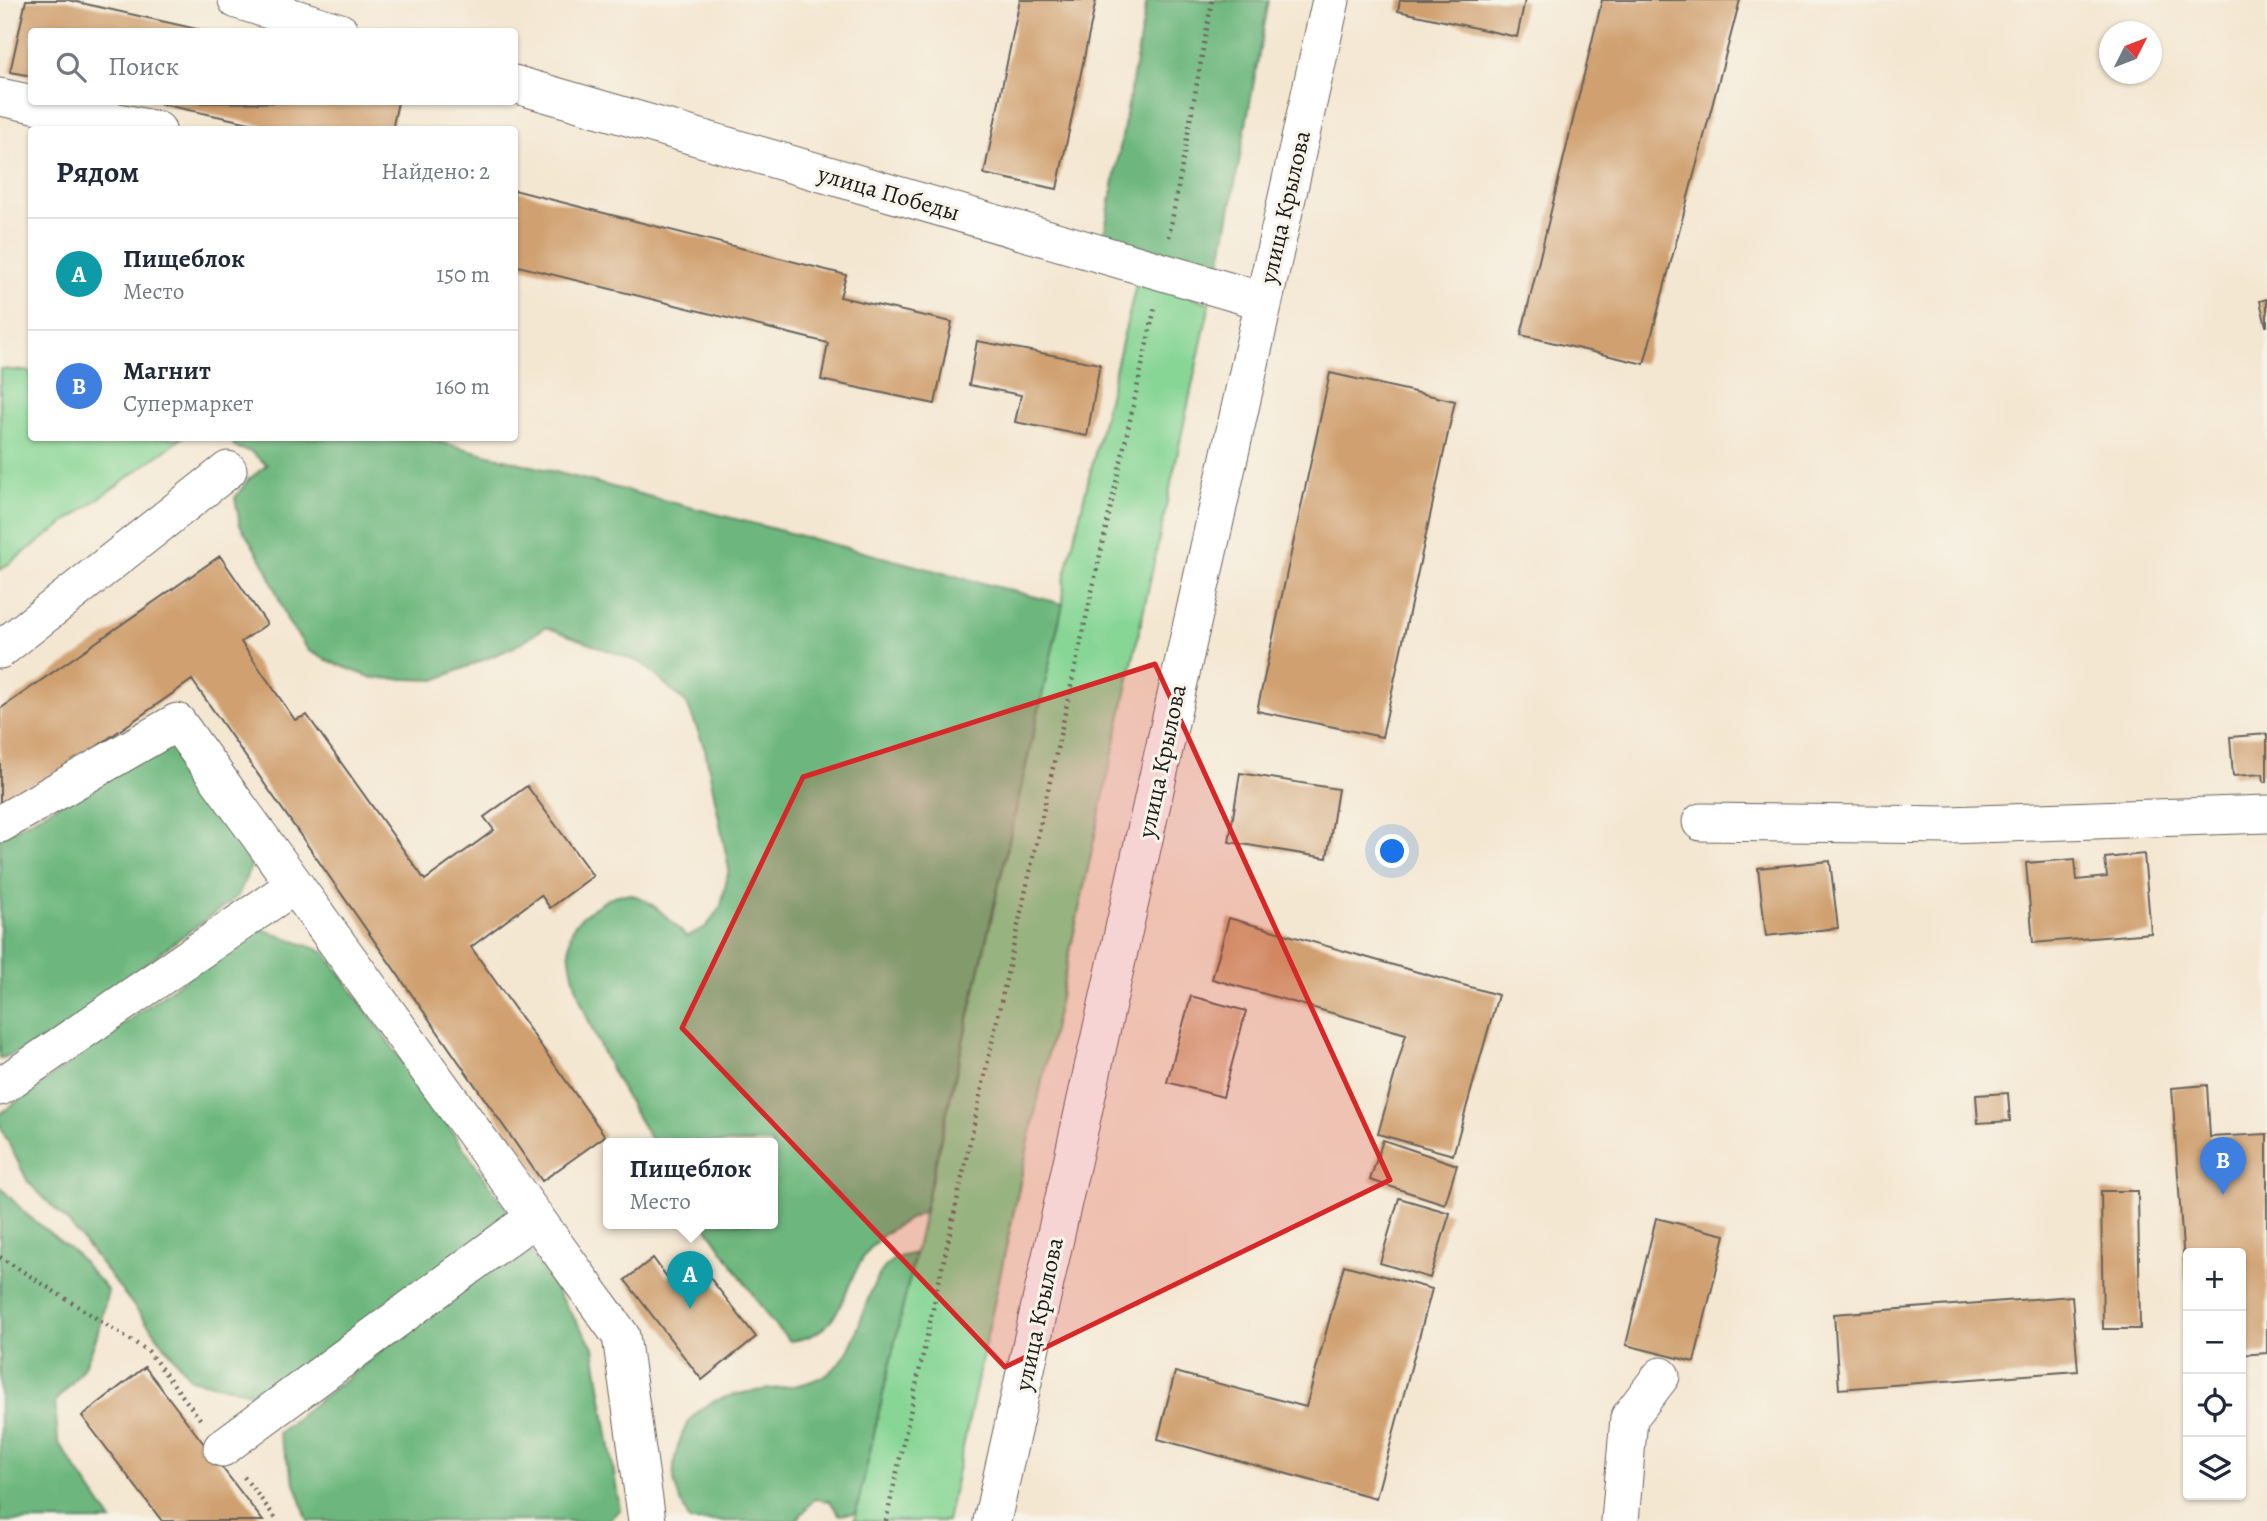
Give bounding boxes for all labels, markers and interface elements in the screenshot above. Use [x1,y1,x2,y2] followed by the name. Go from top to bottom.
[2099,21,2162,84] north arrow
[28,28,518,105] search box
[52,48,90,86] icon: search
[108,49,179,84] text: Поиск
[1252,127,1318,288] street label: улица Крылова
[56,152,139,192] text: Рядом
[381,156,490,187] text: Найдено: 2
[813,157,964,229] street label: улица Победы
[123,241,245,276] text: Пищеблок
[72,259,86,290] text: A
[436,259,490,290] text: 150 m
[123,276,184,307] text: Место
[123,353,211,388] text: Магнит
[72,371,86,402] text: B
[436,371,490,402] text: 160 m
[123,388,254,419] text: Супермаркет
[1130,681,1194,842] street label: улица Крылова
[1375,834,1409,868] your location
[2200,1137,2246,1195] pin: B
[603,1138,778,1229] popup
[630,1151,751,1186] text: Пищеблок
[630,1186,691,1217] text: Место
[1007,1234,1071,1395] street label: улица Крылова
[2183,1248,2246,1500] map controls
[2183,1248,2246,1311] button: +
[667,1251,713,1309] pin: A
[2183,1311,2246,1374] button: −
[2183,1374,2246,1437] button: locate
[2183,1437,2246,1500] button: layers

